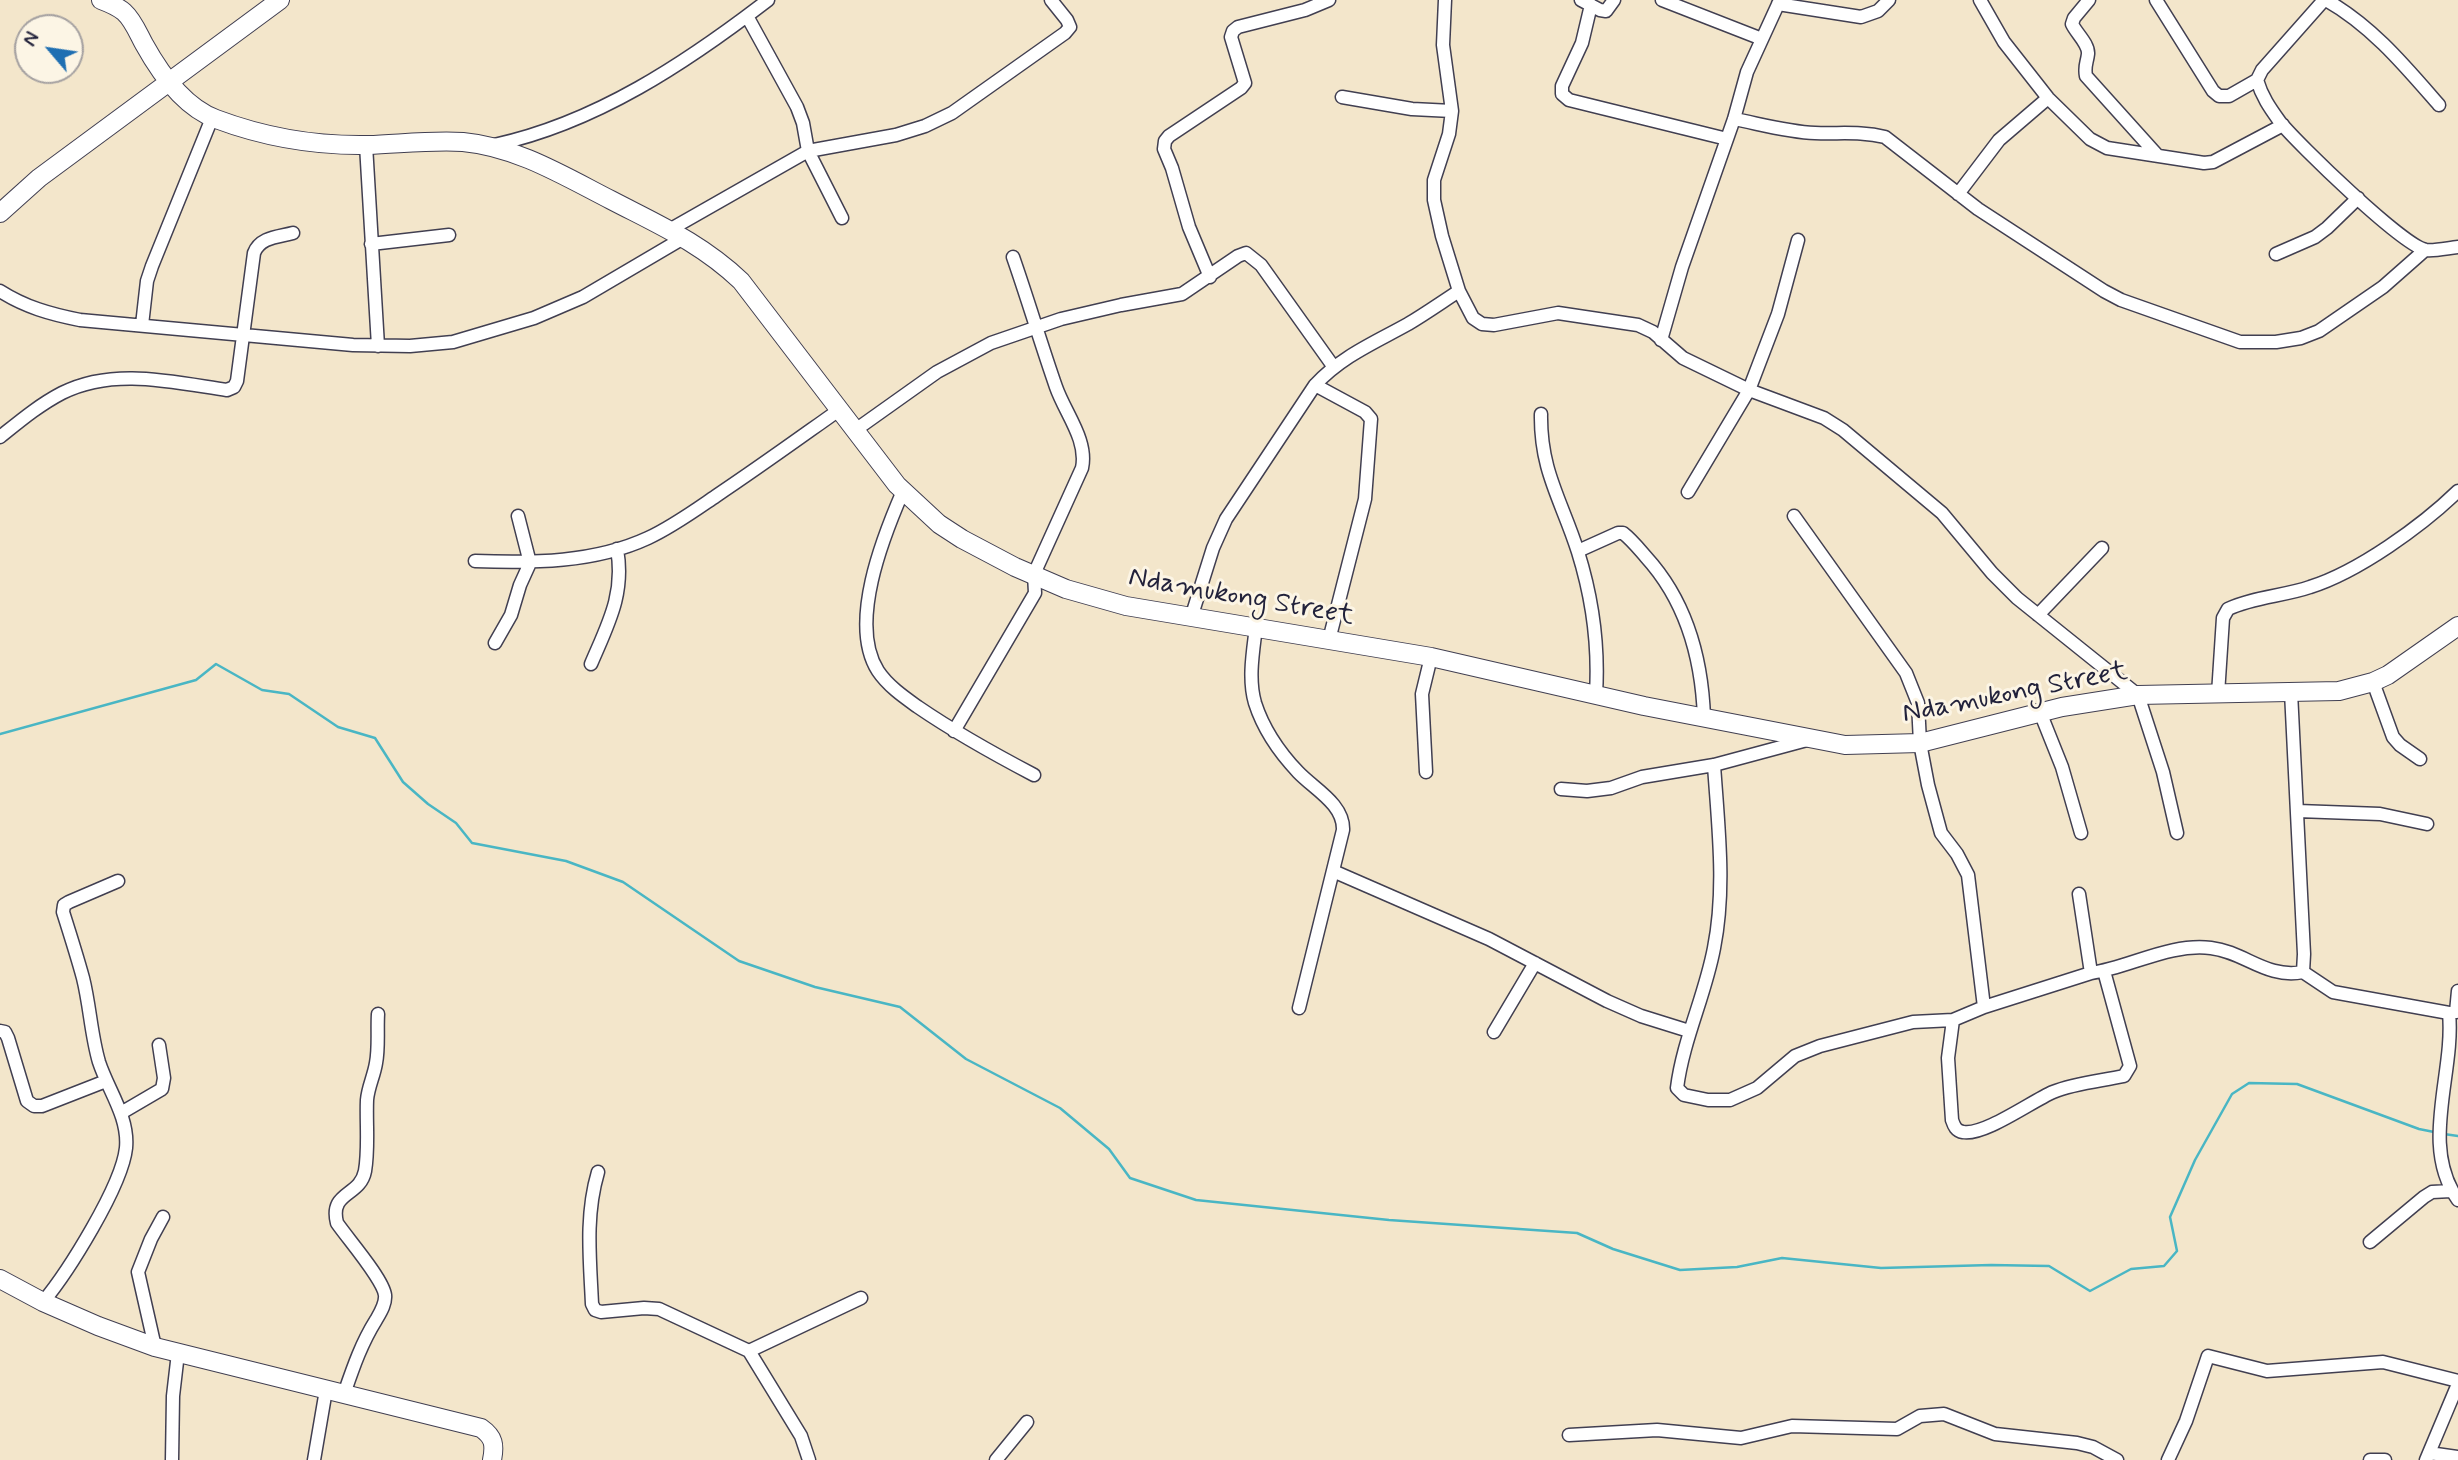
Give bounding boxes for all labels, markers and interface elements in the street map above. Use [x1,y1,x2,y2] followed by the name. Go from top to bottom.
[14,14,84,84] north arrow
[18,28,46,51] text: N
[1126,562,1356,634] street label: Ndamukong Street
[1900,656,2130,732] street label: Ndamukong Street

